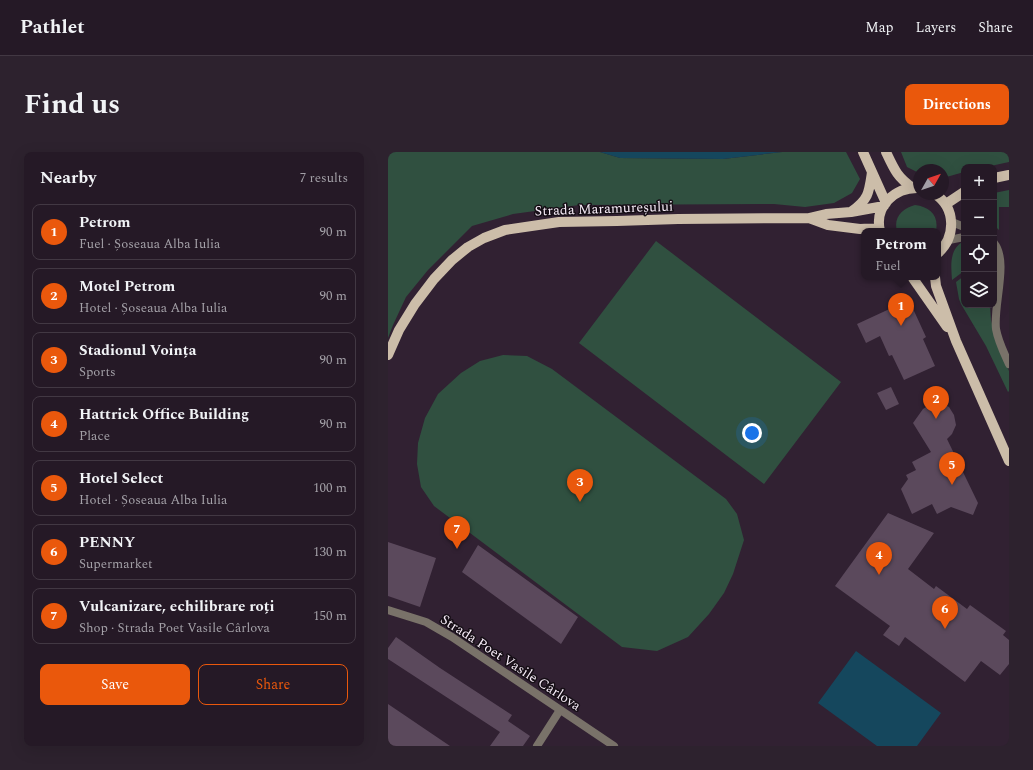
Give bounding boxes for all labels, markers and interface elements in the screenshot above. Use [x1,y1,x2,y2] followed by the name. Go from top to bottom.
[20,13,85,42] text: Pathlet
[865,17,894,38] text: Map
[916,17,956,38] text: Layers
[978,17,1013,38] text: Share
[24,83,120,126] text: Find us
[905,84,1009,125] button: Directions
[913,164,949,200] north arrow
[961,164,997,308] map controls
[961,164,997,200] button: +
[40,165,96,191] text: Nearby
[300,168,348,188] text: 7 results
[534,196,674,221] street label: Strada Maramureșului
[961,200,997,236] button: −
[79,211,130,234] text: Petrom
[50,222,58,242] text: 1
[320,222,347,242] text: 90 m
[861,228,941,280] popup
[875,233,927,256] text: Petrom
[79,234,220,254] text: Fuel · Șoseaua Alba Iulia
[961,236,997,272] button: locate
[875,256,901,276] text: Fuel
[961,272,997,308] button: layers
[79,275,175,298] text: Motel Petrom
[50,286,58,306] text: 2
[320,286,347,306] text: 90 m
[888,293,914,326] pin: 1
[79,298,227,318] text: Hotel · Șoseaua Alba Iulia
[79,339,196,362] text: Stadionul Voința
[50,350,58,370] text: 3
[320,350,347,370] text: 90 m
[79,362,116,382] text: Sports
[923,386,949,419] pin: 2
[79,403,249,426] text: Hattrick Office Building
[50,414,58,434] text: 4
[320,414,347,434] text: 90 m
[742,423,762,443] your location
[79,426,110,446] text: Place
[939,452,965,485] pin: 5
[79,467,163,490] text: Hotel Select
[567,469,593,502] pin: 3
[50,478,58,498] text: 5
[313,478,347,498] text: 100 m
[79,490,227,510] text: Hotel · Șoseaua Alba Iulia
[444,516,470,549] pin: 7
[79,531,135,554] text: PENNY
[50,542,58,562] text: 6
[313,542,347,562] text: 130 m
[866,542,892,575] pin: 4
[79,554,153,574] text: Supermarket
[79,595,275,618] text: Vulcanizare, echilibrare roți
[932,596,958,629] pin: 6
[50,606,58,626] text: 7
[313,606,347,626] text: 150 m
[436,609,585,716] street label: Strada Poet Vasile Cârlova
[79,618,270,638] text: Shop · Strada Poet Vasile Cârlova
[40,664,190,705] button: Save
[198,664,348,705] button: Share

